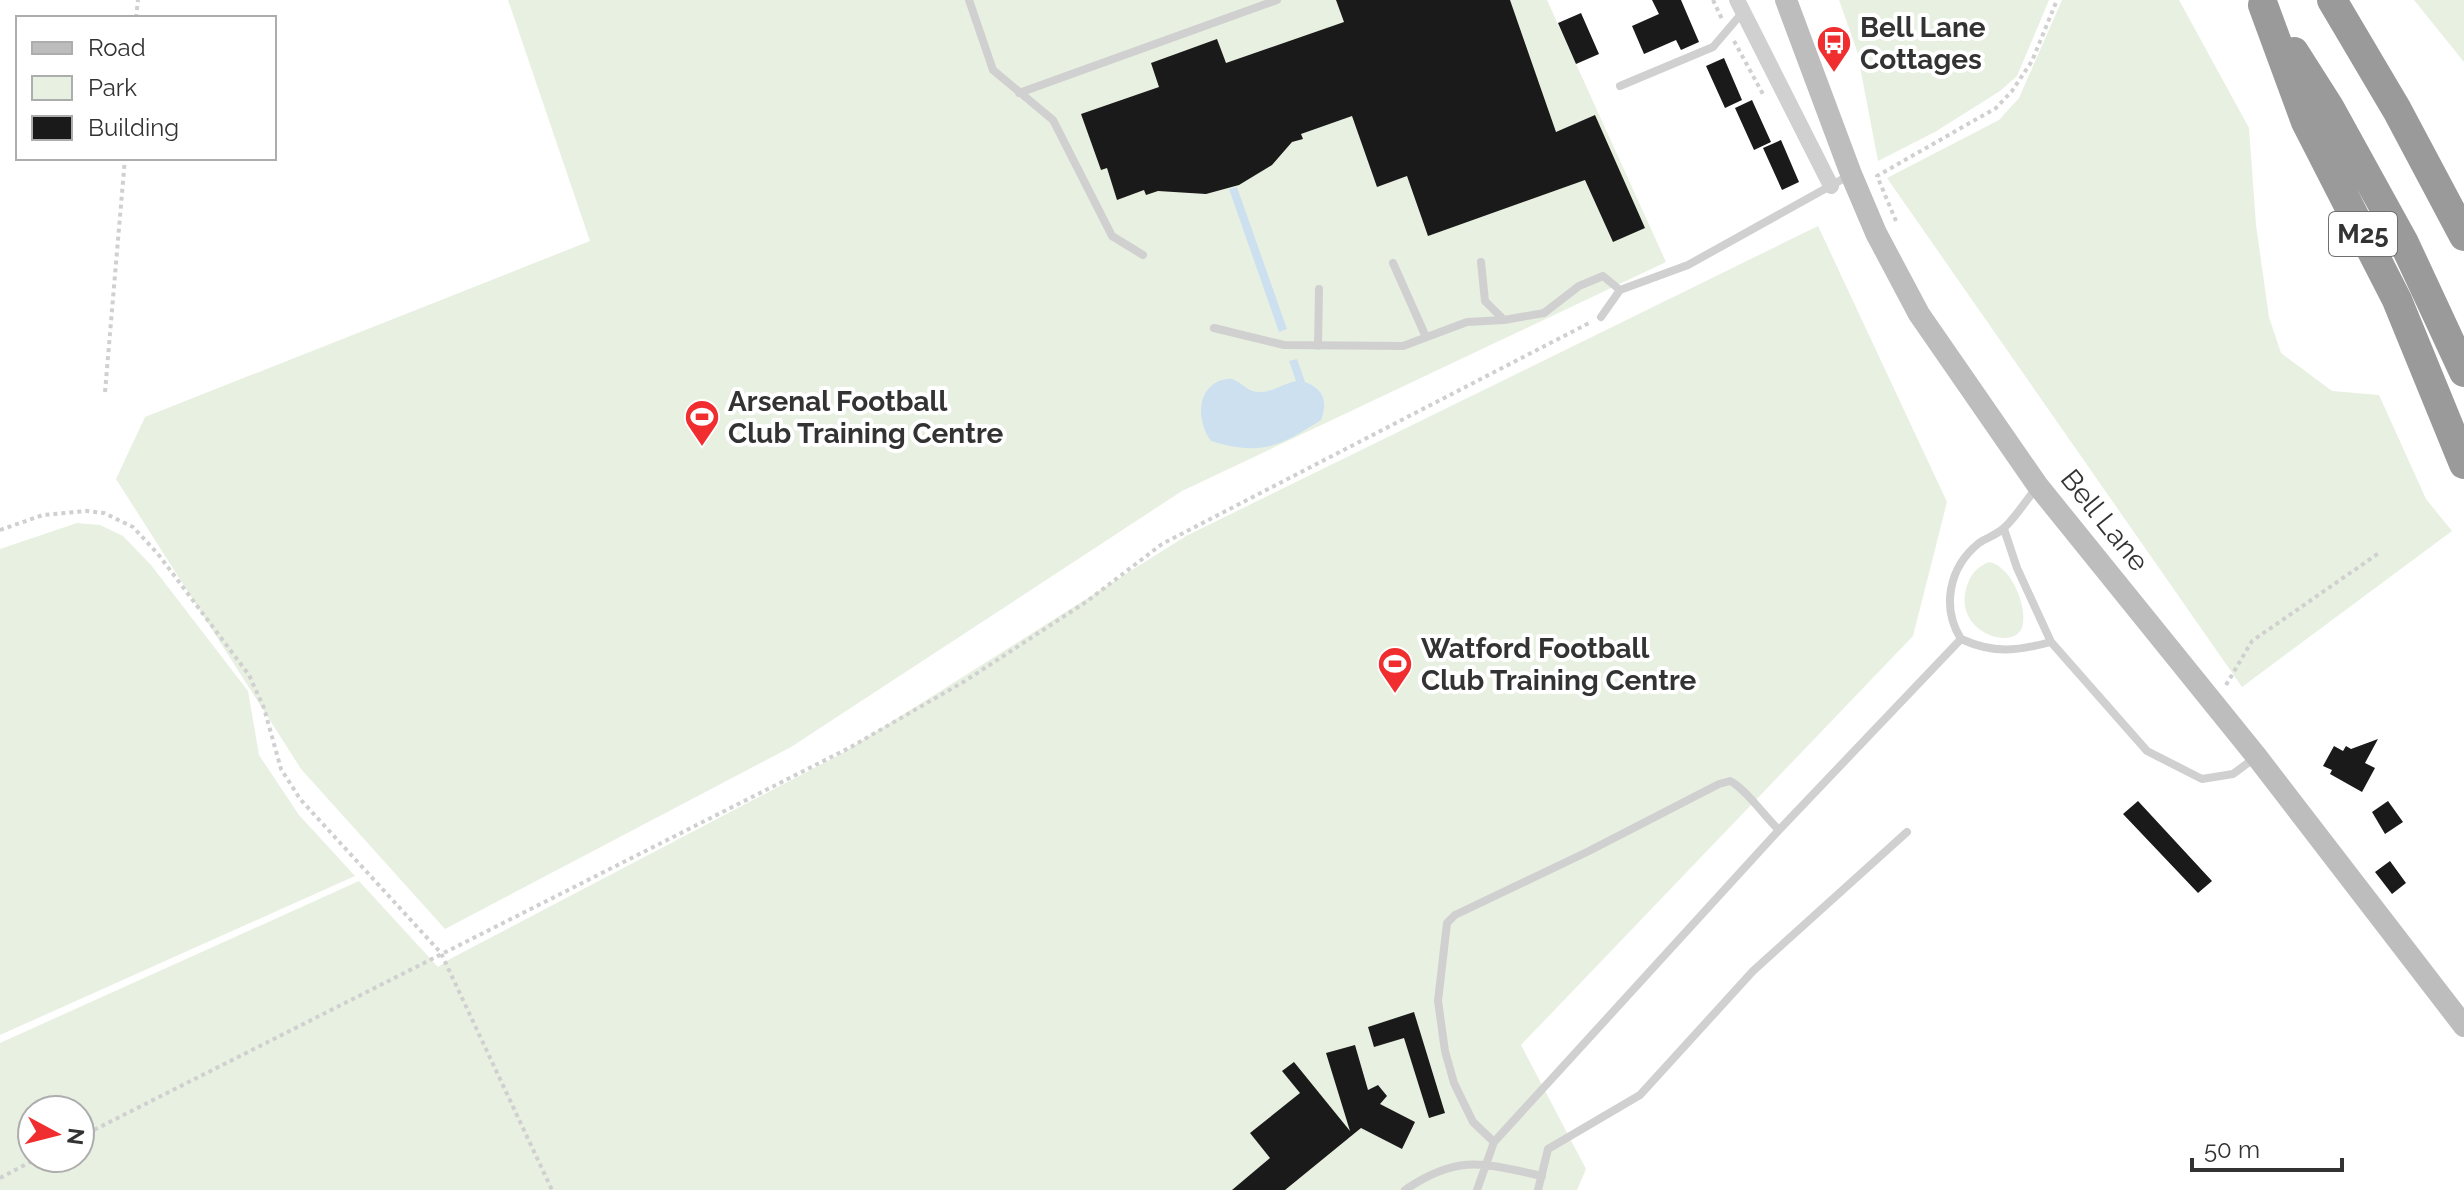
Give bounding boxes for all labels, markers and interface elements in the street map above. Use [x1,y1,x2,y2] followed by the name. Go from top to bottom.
[1860,11,1986,76] place label: Bell Lane Cottages
[16,16,276,160] legend
[1815,24,1853,74] bus stop icon: Bell Lane Cottages
[88,33,146,62] text: Road
[88,73,137,102] text: Park
[88,113,179,142] text: Building
[2329,212,2397,256] road number: M25
[728,385,1004,450] place label: Arsenal Football Club Training Centre
[683,398,721,448] sports icon: Arsenal Football Club Training Centre
[2054,463,2155,578] street label: Bell Lane
[1421,632,1697,697] place label: Watford Football Club Training Centre
[1376,645,1414,695] sports icon: Watford Football Club Training Centre
[16,1094,96,1174] north arrow
[2192,1122,2342,1172] scale bar
[62,1127,90,1146] text: N
[2204,1135,2260,1164] text: 50 m

